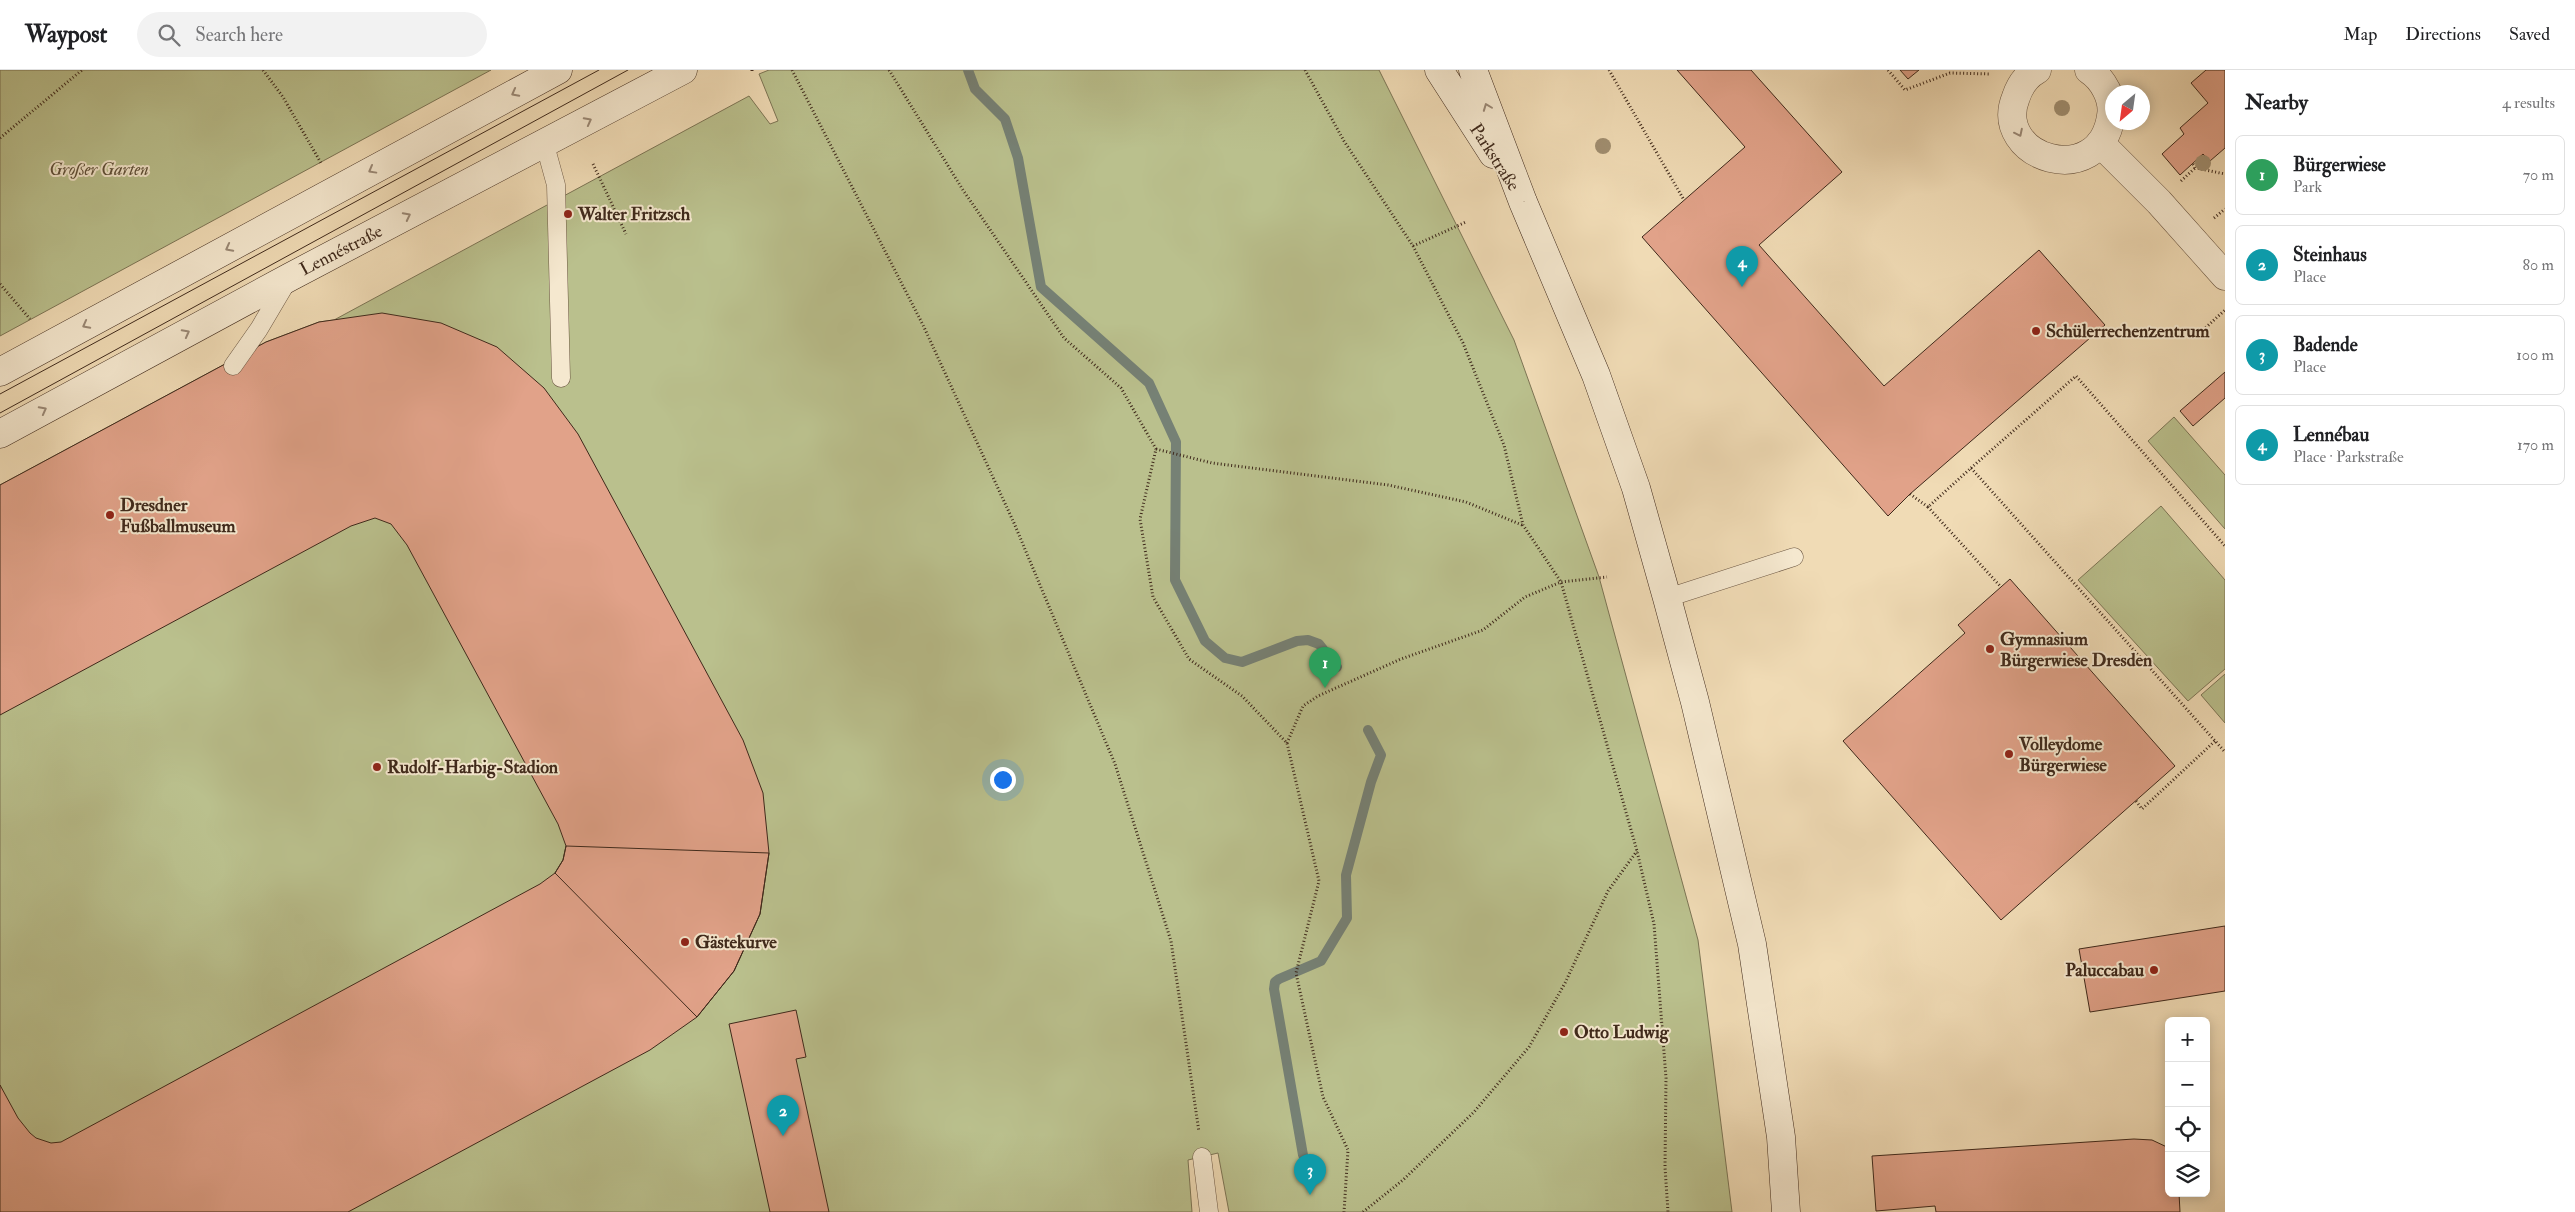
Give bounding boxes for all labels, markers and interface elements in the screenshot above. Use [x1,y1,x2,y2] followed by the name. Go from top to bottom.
[137,12,487,57] search box
[25,19,107,50] text: Waypost
[155,21,183,49] icon: search
[195,23,283,47] text: Search here
[2344,23,2377,46] text: Map
[2405,23,2481,46] text: Directions
[2509,23,2550,46] text: Saved
[2105,85,2150,130] north arrow
[511,87,520,97] one-way arrow
[2245,89,2308,116] text: Nearby
[2502,93,2555,113] text: 4 results
[1483,103,1493,112] one-way arrow
[583,118,592,128] one-way arrow
[1464,119,1525,196] street label: Parkstraße
[2013,127,2023,136] one-way arrow
[2293,153,2386,177] text: Bürgerwiese
[49,158,149,181] park label: Großer Garten
[368,164,377,174] one-way arrow
[2259,165,2265,185] text: 1
[2523,165,2554,185] text: 70 m
[2293,177,2322,197] text: Park
[577,203,691,226] place label: Walter Fritzsch
[562,208,574,220] marker: Walter Fritzsch
[402,212,411,222] one-way arrow
[296,220,387,281] street label: Lennéstraße
[225,242,234,252] one-way arrow
[2293,243,2367,267] text: Steinhaus
[1726,246,1758,287] pin: 4
[2258,255,2266,275] text: 2
[2523,255,2554,275] text: 80 m
[2293,267,2326,287] text: Place
[82,319,91,329] one-way arrow
[2046,320,2211,343] place label: Schülerrechenzentrum
[2030,325,2042,337] marker: Schülerrechenzentrum
[180,329,189,339] one-way arrow
[2293,333,2358,357] text: Badende
[2259,345,2265,365] text: 3
[2516,345,2554,365] text: 100 m
[2293,357,2326,377] text: Place
[38,407,47,417] one-way arrow
[2293,423,2369,447] text: Lennébau
[2258,435,2266,455] text: 4
[2517,435,2554,455] text: 170 m
[2293,447,2404,467] text: Place · Parkstraße
[120,494,236,538] place label: Dresdner Fußballmuseum
[104,509,116,521] marker: Dresdner Fußballmuseum
[2000,628,2153,672] place label: Gymnasium Bürgerwiese Dresden
[1984,643,1996,655] marker: Gymnasium Bürgerwiese Dresden
[1309,647,1341,688] pin: 1
[2018,733,2107,777] place label: Volleydome Bürgerwiese
[2003,748,2015,760] marker: Volleydome Bürgerwiese
[387,756,559,779] place label: Rudolf-Harbig-Stadion
[371,761,383,773] marker: Rudolf-Harbig-Stadion
[990,767,1016,793] your location
[695,931,777,954] place label: Gästekurve
[679,936,691,948] marker: Gästekurve
[2065,959,2145,982] place label: Paluccabau
[2148,964,2160,976] marker: Paluccabau
[2165,1017,2210,1197] map controls
[2165,1017,2210,1062] button: +
[1574,1021,1670,1044] place label: Otto Ludwig
[1558,1026,1570,1038] marker: Otto Ludwig
[2165,1062,2210,1107] button: −
[767,1095,799,1136] pin: 2
[2165,1107,2210,1152] button: locate
[2165,1152,2210,1197] button: layers
[1294,1154,1326,1195] pin: 3

